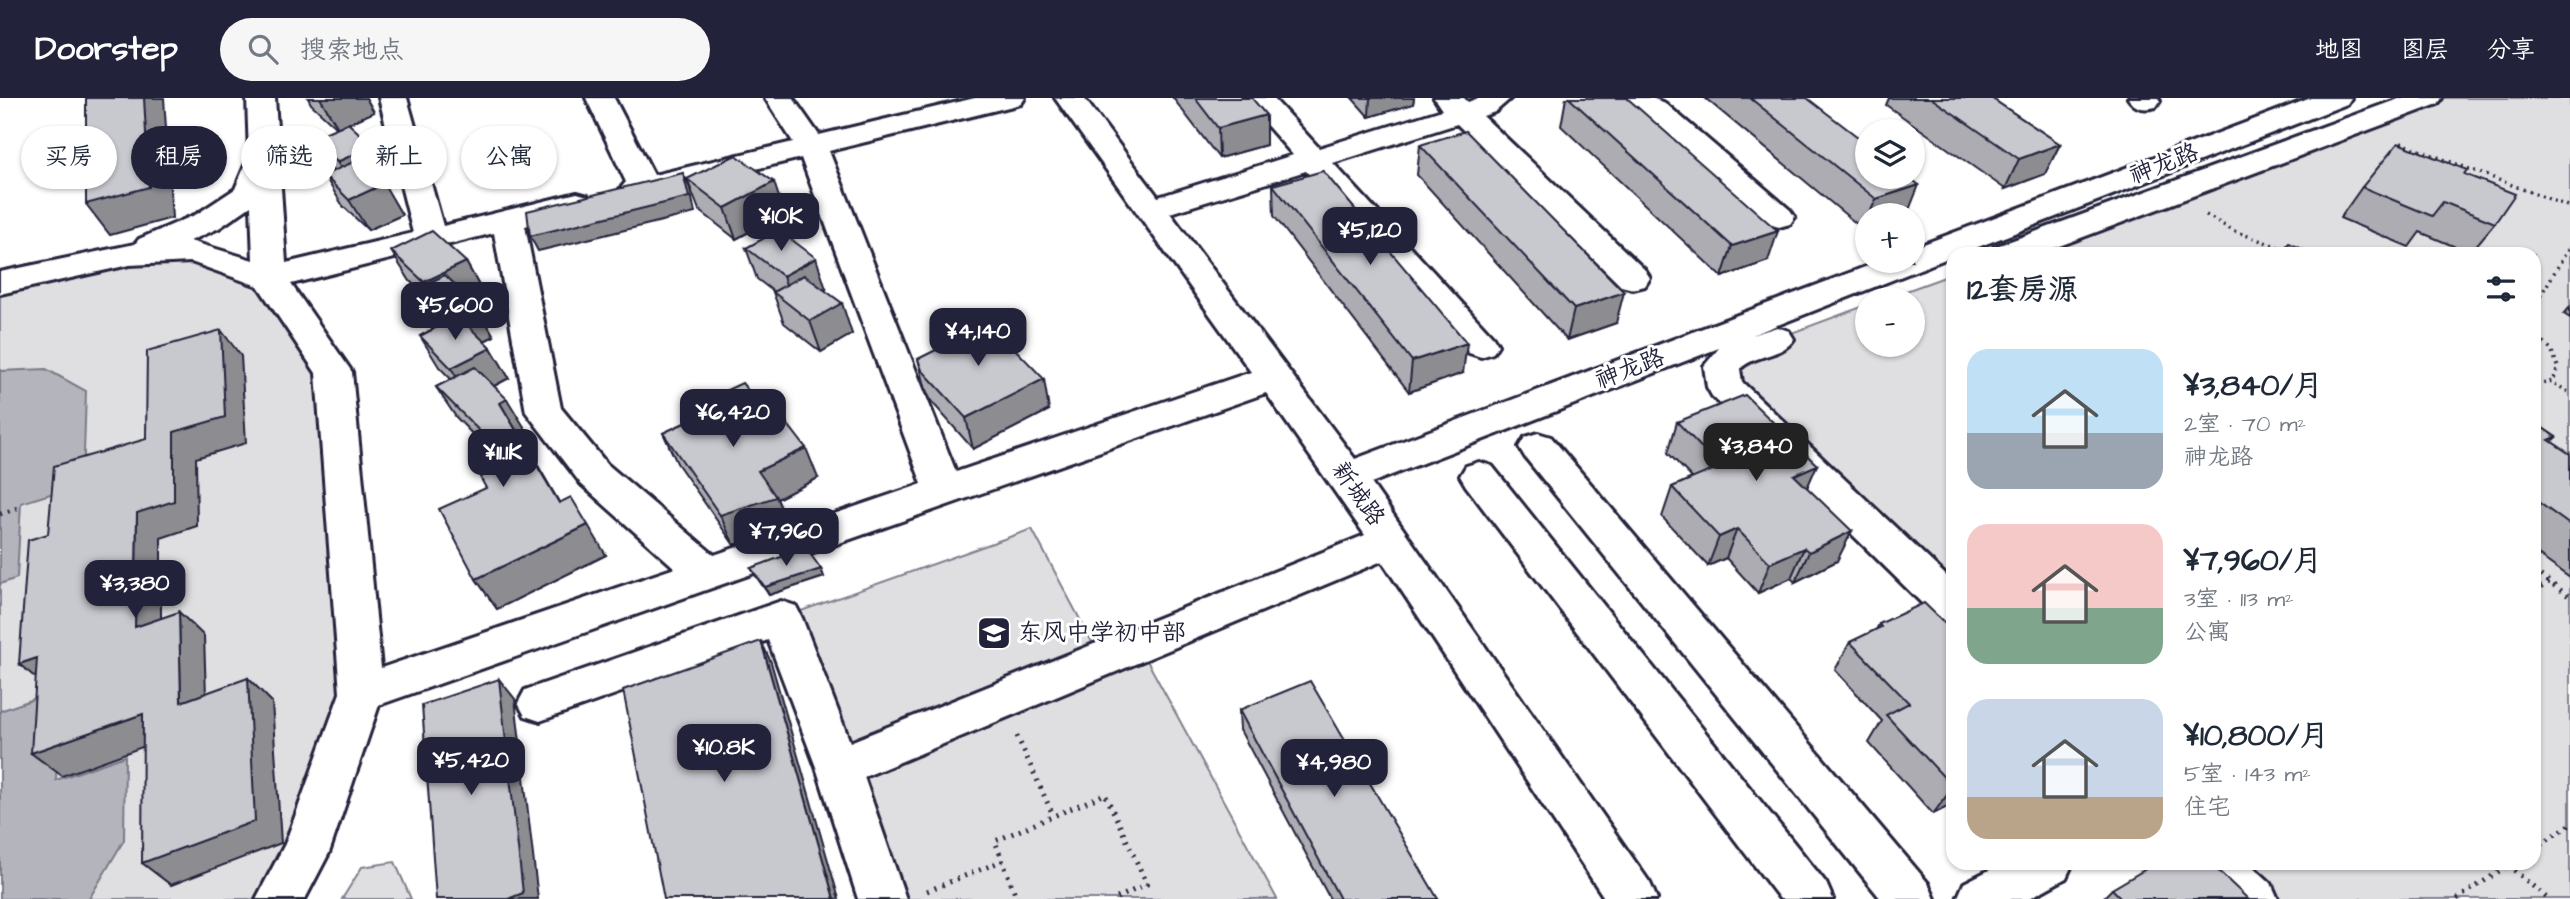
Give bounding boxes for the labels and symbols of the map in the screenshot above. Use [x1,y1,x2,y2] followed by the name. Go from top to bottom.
[2124,135,2204,193] street label: 神龙路
[740,194,822,253] pin: ¥10K
[1313,208,1427,267] pin: ¥5,120
[398,282,512,342] pin: ¥5,600
[921,308,1035,368] pin: ¥4,140
[1590,340,1670,398] street label: 神龙路
[676,390,790,449] pin: ¥6,420
[1699,424,1813,483] pin: ¥3,840
[446,430,560,489] pin: ¥11.1K
[1323,455,1393,533] street label: 新城路
[729,508,843,568] pin: ¥7,960
[78,560,192,620] pin: ¥3,380
[975,614,1013,652] school or university icon: 东风中学初中部
[1018,616,1186,650] place label: 东风中学初中部
[667,724,781,784] pin: ¥10.8K
[414,738,528,797] pin: ¥5,420
[1277,740,1391,799] pin: ¥4,980

